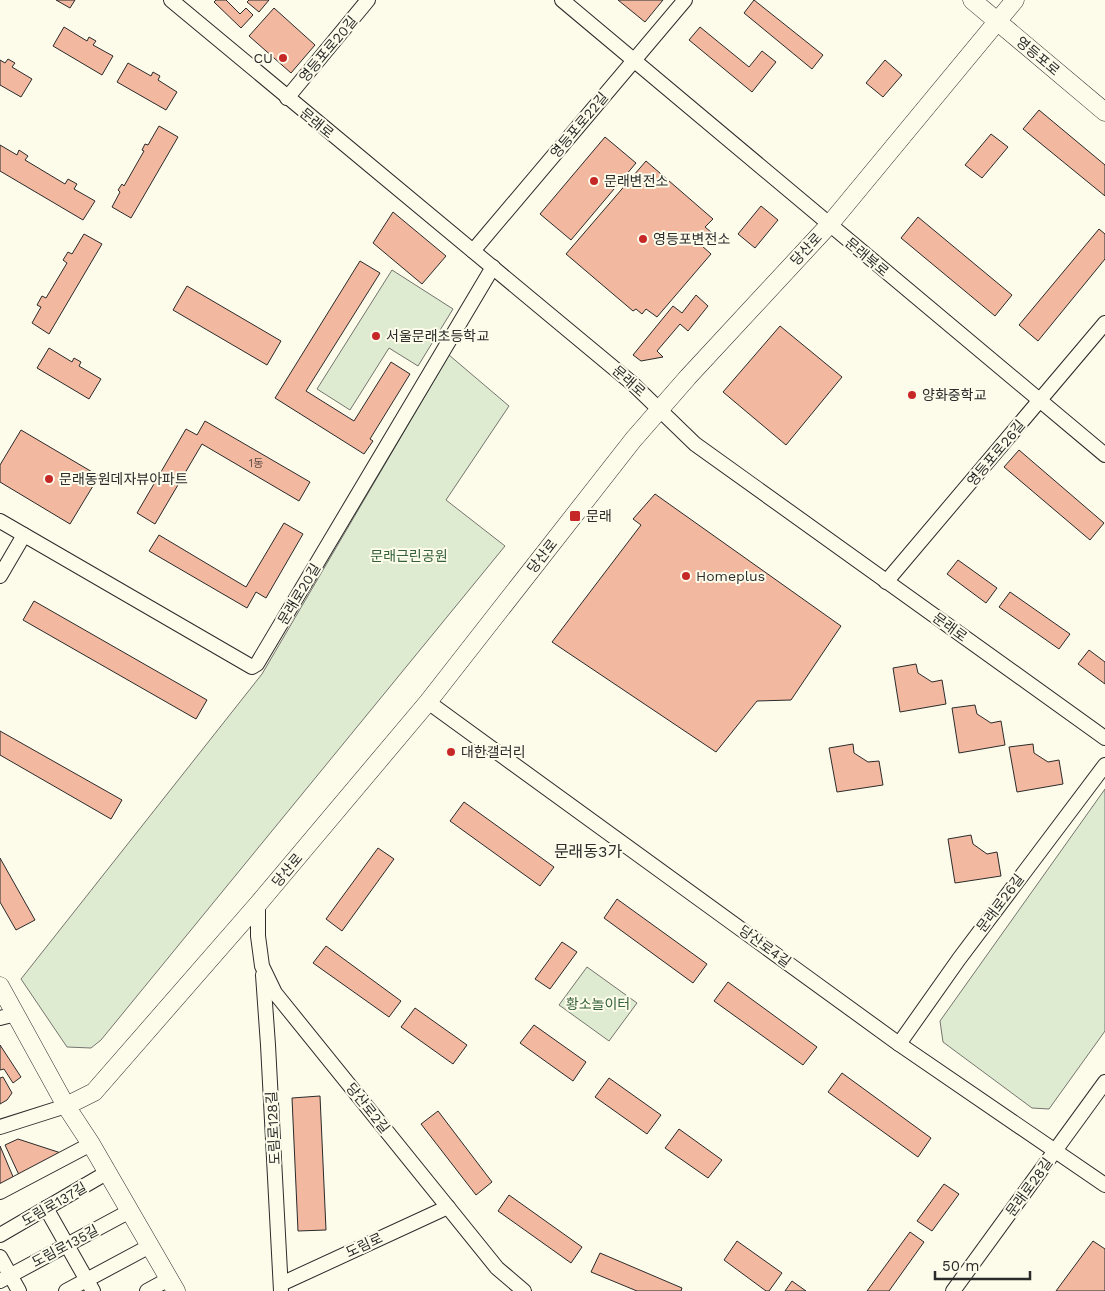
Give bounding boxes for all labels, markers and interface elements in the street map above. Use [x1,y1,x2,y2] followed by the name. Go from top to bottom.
[296,13,360,85] street label: 영등포로20길
[1013,33,1063,79] street label: 영등포로
[253,50,273,66] place label: CU
[277,52,289,64] marker: CU
[547,89,611,161] street label: 영등포로22길
[297,105,337,141] street label: 문래로
[604,173,669,189] place label: 문래변전소
[588,175,600,187] marker: 문래변전소
[787,229,825,269] street label: 당산로
[653,231,730,247] place label: 영등포변전소
[637,233,649,245] marker: 영등포변전소
[842,234,892,280] street label: 문래북로
[386,328,489,344] place label: 서울문래초등학교
[370,330,382,342] marker: 서울문래초등학교
[609,362,649,400] street label: 문래로
[922,387,987,403] place label: 양화중학교
[906,389,918,401] marker: 양화중학교
[964,417,1028,489] street label: 영등포로26길
[249,457,263,470] house number: 1동
[59,471,188,487] place label: 문래동원데자뷰아파트
[43,473,55,485] marker: 문래동원데자뷰아파트
[586,508,612,524] place label: 문래
[568,509,582,523] marker: 문래
[524,536,560,576] street label: 당산로
[370,548,448,564] park label: 문래근린공원
[275,561,323,627] street label: 문래로20길
[696,568,765,584] place label: Homeplus
[680,570,692,582] marker: Homeplus
[930,609,970,645] street label: 문래로
[461,744,525,760] place label: 대한갤러리
[445,746,457,758] marker: 대한갤러리
[554,842,622,861] district label: 문래동3가
[268,850,306,890] street label: 당산로
[973,871,1027,935] street label: 문래로26길
[736,922,794,970] street label: 당산로4길
[566,996,630,1012] park label: 황소놀이터
[343,1080,393,1136] street label: 당산로2길
[263,1091,283,1165] street label: 도림로128길
[1002,1155,1056,1219] street label: 문래로28길
[19,1179,89,1229] street label: 도림로137길
[29,1222,101,1270] street label: 도림로135길
[343,1230,385,1260] street label: 도림로
[935,1248,1030,1280] scale bar
[942,1257,979,1275] text: 50 m

